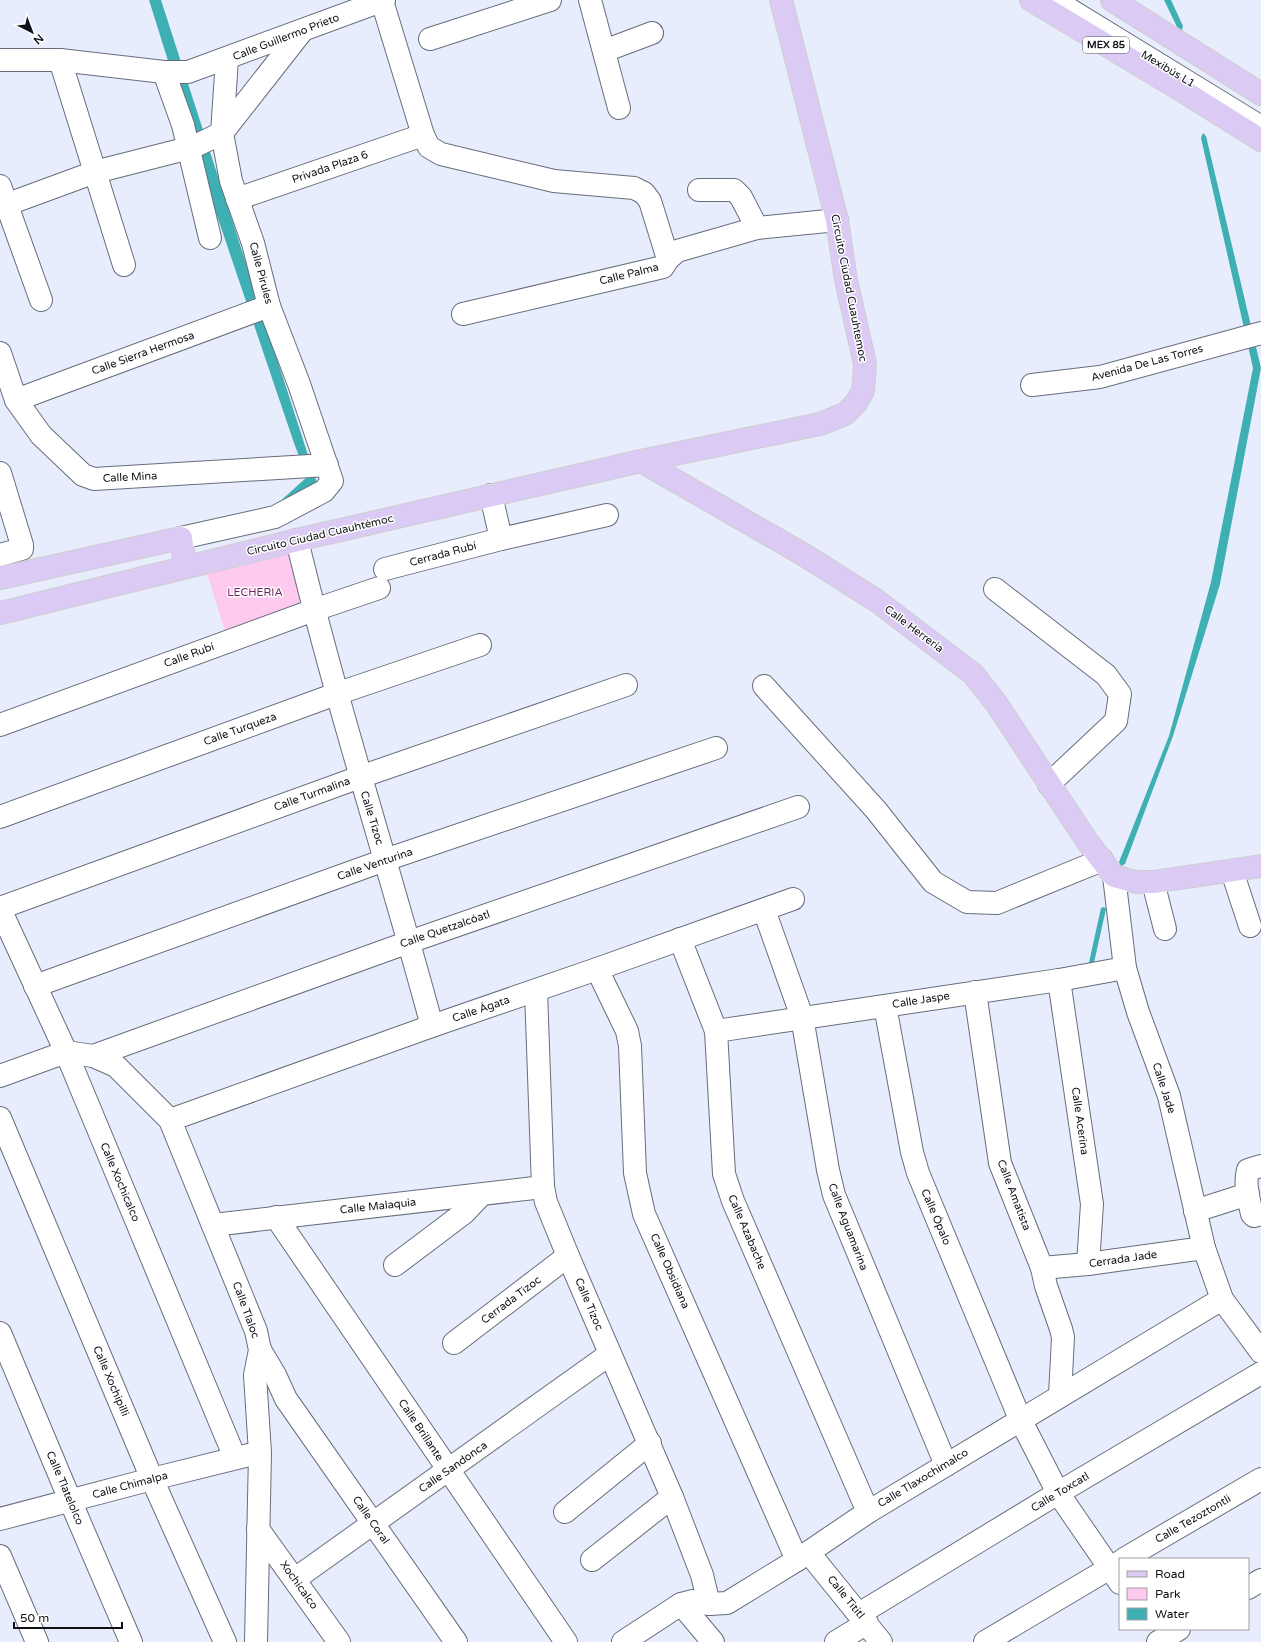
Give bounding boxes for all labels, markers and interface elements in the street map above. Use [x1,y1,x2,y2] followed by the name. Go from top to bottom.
[231,11,341,63] street label: Calle Guillermo Prieto
[12,12,52,52] north arrow
[31,31,46,47] text: N
[1083,37,1129,53] road number: MEX 85
[1139,48,1197,90] street label: Mexibús L1
[290,148,370,186] street label: Privada Plaza 6
[828,213,870,363] street label: Circuito Ciudad Cuauhtemoc
[246,241,276,305] street label: Calle Pirules
[598,260,660,288] street label: Calle Palma
[90,328,196,378] street label: Calle Sierra Hermosa
[1090,342,1204,384] street label: Avenida De Las Torres
[102,469,158,485] street label: Calle Mina
[245,512,395,558] street label: Circuito Ciudad Cuauhtémoc
[408,539,478,569] street label: Cerrada Rubí
[227,586,283,599] park label: LECHERIA
[882,603,946,655] street label: Calle Herrería
[162,640,216,670] street label: Calle Rubí
[202,710,278,748] street label: Calle Turqueza
[272,774,352,814] street label: Calle Turmalina
[358,789,386,847] street label: Calle Tizoc
[336,845,414,883] street label: Calle Venturina
[398,908,492,950] street label: Calle Quetzalcóatl
[891,989,951,1011] street label: Calle Jaspe
[450,992,511,1025] street label: Calle Ágata
[1150,1061,1178,1115] street label: Calle Jade
[1069,1086,1091,1156] street label: Calle Acerina
[97,1141,143,1224] street label: Calle Xochicalco
[994,1158,1034,1232] street label: Calle Amatista
[825,1182,871,1272] street label: Calle Aguamarina
[918,1187,955,1247] street label: Calle Ópalo
[725,1193,769,1271] street label: Calle Azabache
[339,1196,417,1216] street label: Calle Malaquia
[648,1231,692,1311] street label: Calle Obsidiana
[1088,1248,1158,1270] street label: Cerrada Jade
[478,1273,544,1327] street label: Cerrada Tizoc
[572,1276,606,1332] street label: Calle Tizoc
[230,1280,262,1340] street label: Calle Tlaloc
[90,1344,132,1418] street label: Calle Xochipilli
[396,1397,446,1463] street label: Calle Brillante
[416,1439,490,1495] street label: Calle Sandonca
[875,1446,971,1510] street label: Calle Tlaxochimalco
[44,1449,87,1527] street label: Calle Tlatelolco
[91,1469,169,1501] street label: Calle Chimalpa
[1029,1470,1091,1514] street label: Calle Toxcatl
[1153,1492,1233,1546] street label: Calle Tezoztontli
[350,1493,392,1547] street label: Calle Coral
[277,1558,321,1612] street label: Xochicalco
[1119,1558,1249,1630] legend
[1155,1567,1185,1581] text: Road
[825,1573,867,1621] street label: Calle Tititl
[1155,1587,1181,1601] text: Park
[14,1604,122,1630] scale bar
[1155,1607,1190,1621] text: Water
[20,1611,49,1625] text: 50 m

